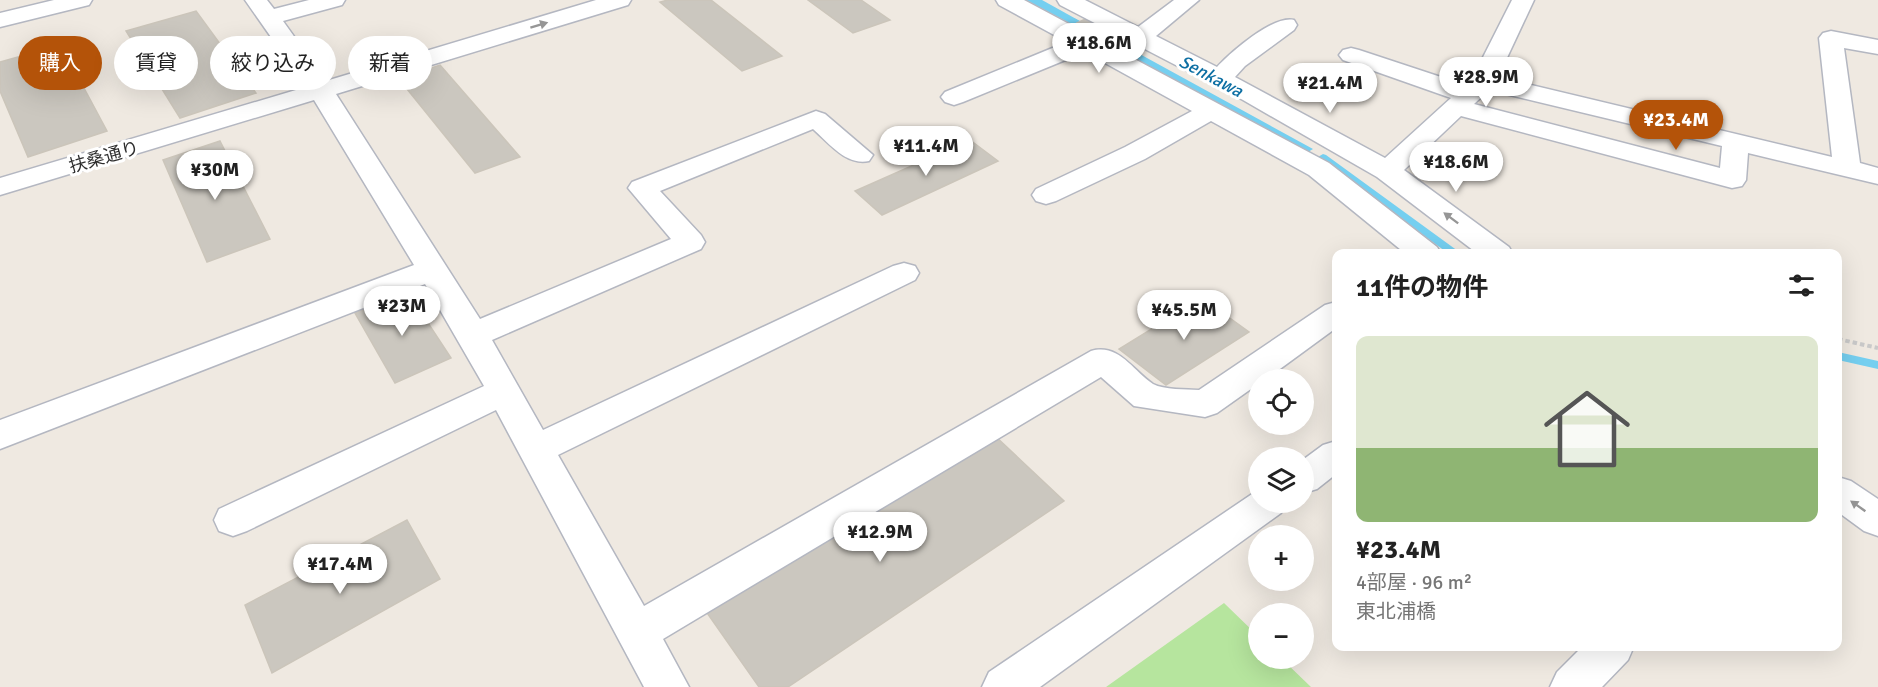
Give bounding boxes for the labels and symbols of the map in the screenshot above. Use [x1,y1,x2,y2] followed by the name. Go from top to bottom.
[530,20,548,29] one-way arrow
[1050,23,1148,74] pin: ¥18.6M
[1175,50,1247,102] water label: Senkawa
[1437,57,1535,108] pin: ¥28.9M
[1281,63,1379,114] pin: ¥21.4M
[1627,100,1725,151] pin: ¥23.4M
[877,126,975,177] pin: ¥11.4M
[66,137,142,177] street label: 扶桑通り
[1407,142,1505,193] pin: ¥18.6M
[179,150,251,201] pin: ¥30M
[1443,213,1458,225] one-way arrow
[366,286,438,337] pin: ¥23M
[1135,290,1233,341] pin: ¥45.5M
[1850,500,1866,512] one-way arrow
[831,512,929,563] pin: ¥12.9M
[291,544,389,595] pin: ¥17.4M

